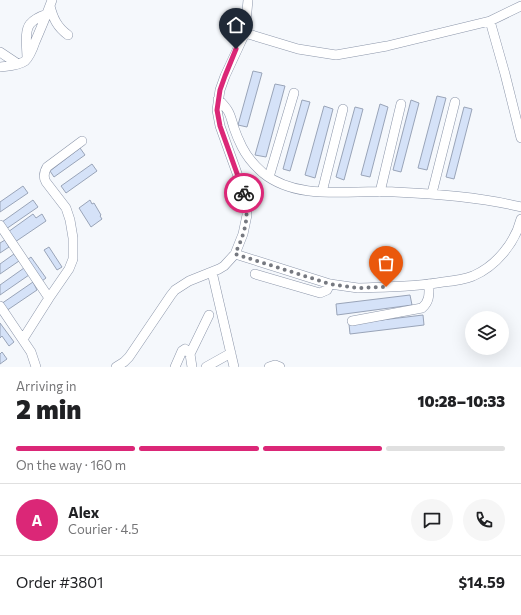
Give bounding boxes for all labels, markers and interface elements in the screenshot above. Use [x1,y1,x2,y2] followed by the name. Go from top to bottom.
[219,8,253,49] pin
[225,14,247,36] icon: home
[224,173,264,213] courier
[233,182,255,204] icon: bike
[369,246,403,287] pin
[375,252,397,274] icon: bag
[465,311,509,355] map controls
[465,311,509,355] button: layers
[16,378,76,394] text: Arriving in
[418,392,505,410] text: 10:28–10:33
[16,393,81,424] text: 2 min
[16,457,126,473] text: On the way · 160 m
[411,499,453,541] button: chat
[463,499,505,541] button: phone
[68,503,99,521] text: Alex
[32,511,42,529] text: A
[68,521,139,537] text: Courier · 4.5
[16,573,104,591] text: Order #3801
[458,573,505,591] text: $14.59

